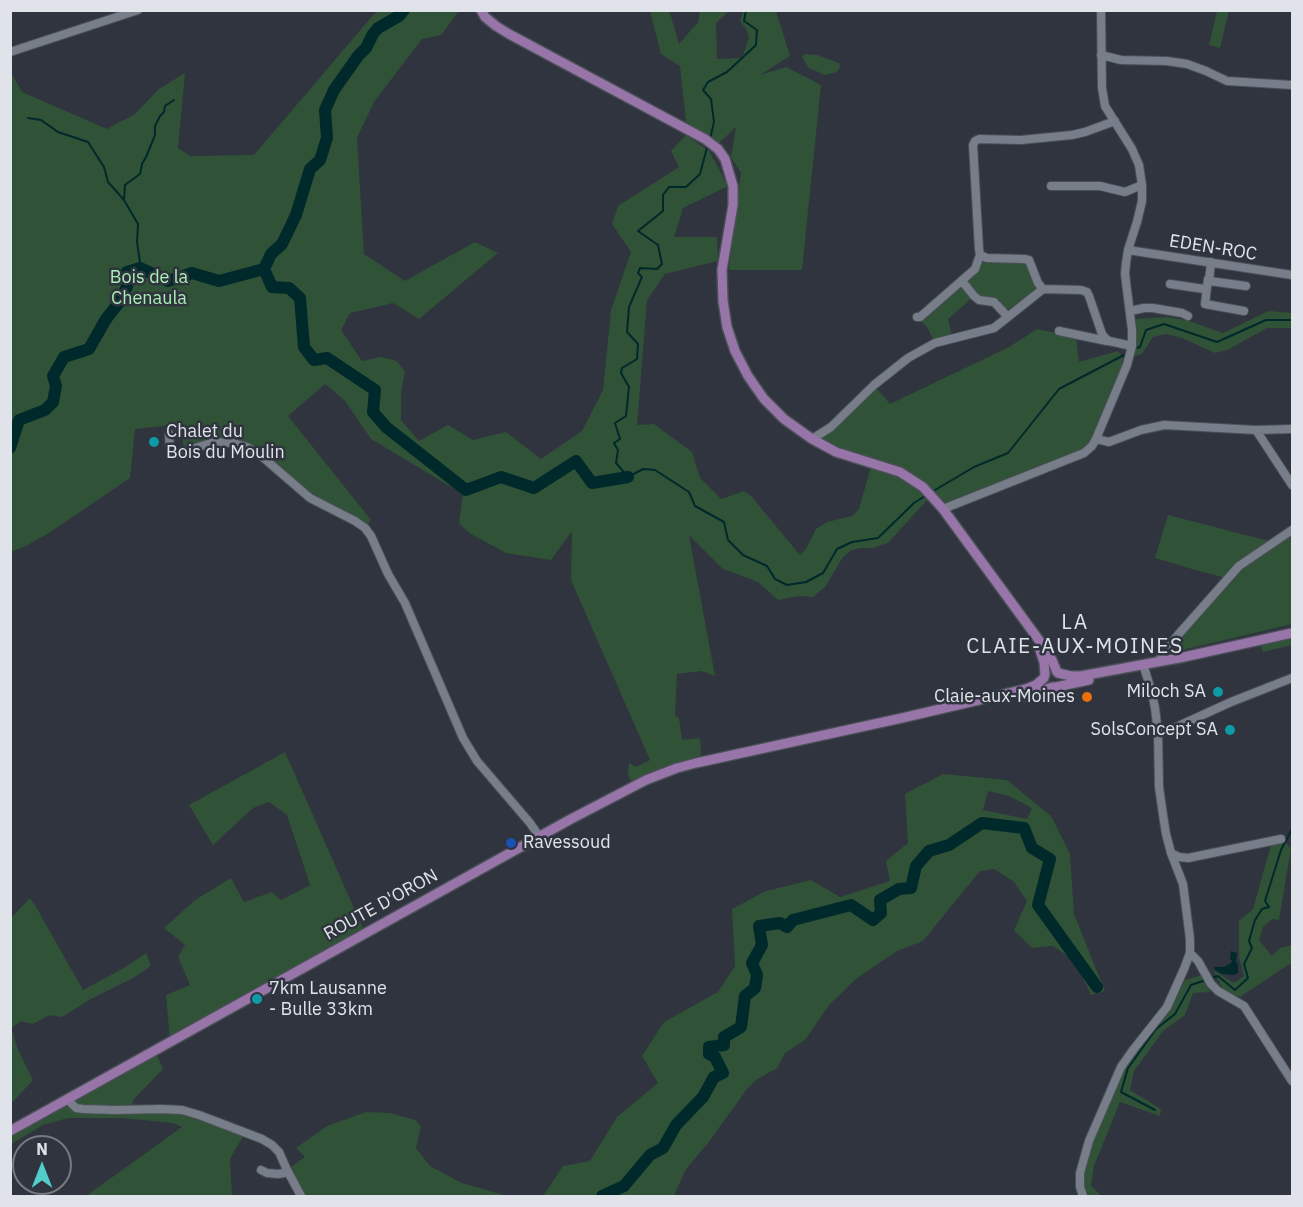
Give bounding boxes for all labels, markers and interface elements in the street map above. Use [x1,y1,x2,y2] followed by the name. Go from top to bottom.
[1168,230,1258,266] street label: EDEN-ROC
[110,267,188,310] park label: Bois de la Chenaula
[166,421,285,464] place label: Chalet du Bois du Moulin
[147,435,161,449] marker: Chalet du Bois du Moulin
[966,610,1184,660] district label: LA CLAIE-AUX-MOINES
[1126,681,1206,703] place label: Miloch SA
[1211,685,1225,699] marker: Miloch SA
[934,686,1075,708] place label: Claie-aux-Moines
[1080,690,1094,704] marker: Claie-aux-Moines
[1091,719,1218,741] place label: SolsConcept SA
[1223,723,1237,737] marker: SolsConcept SA
[523,832,611,854] place label: Ravessoud
[504,836,518,850] marker: Ravessoud
[320,865,442,945] street label: ROUTE D'ORON
[269,978,387,1020] place label: 7km Lausanne - Bulle 33km
[250,992,264,1006] marker: 7km Lausanne - Bulle 33km
[12,1135,72,1195] north arrow
[36,1139,48,1159] text: N

